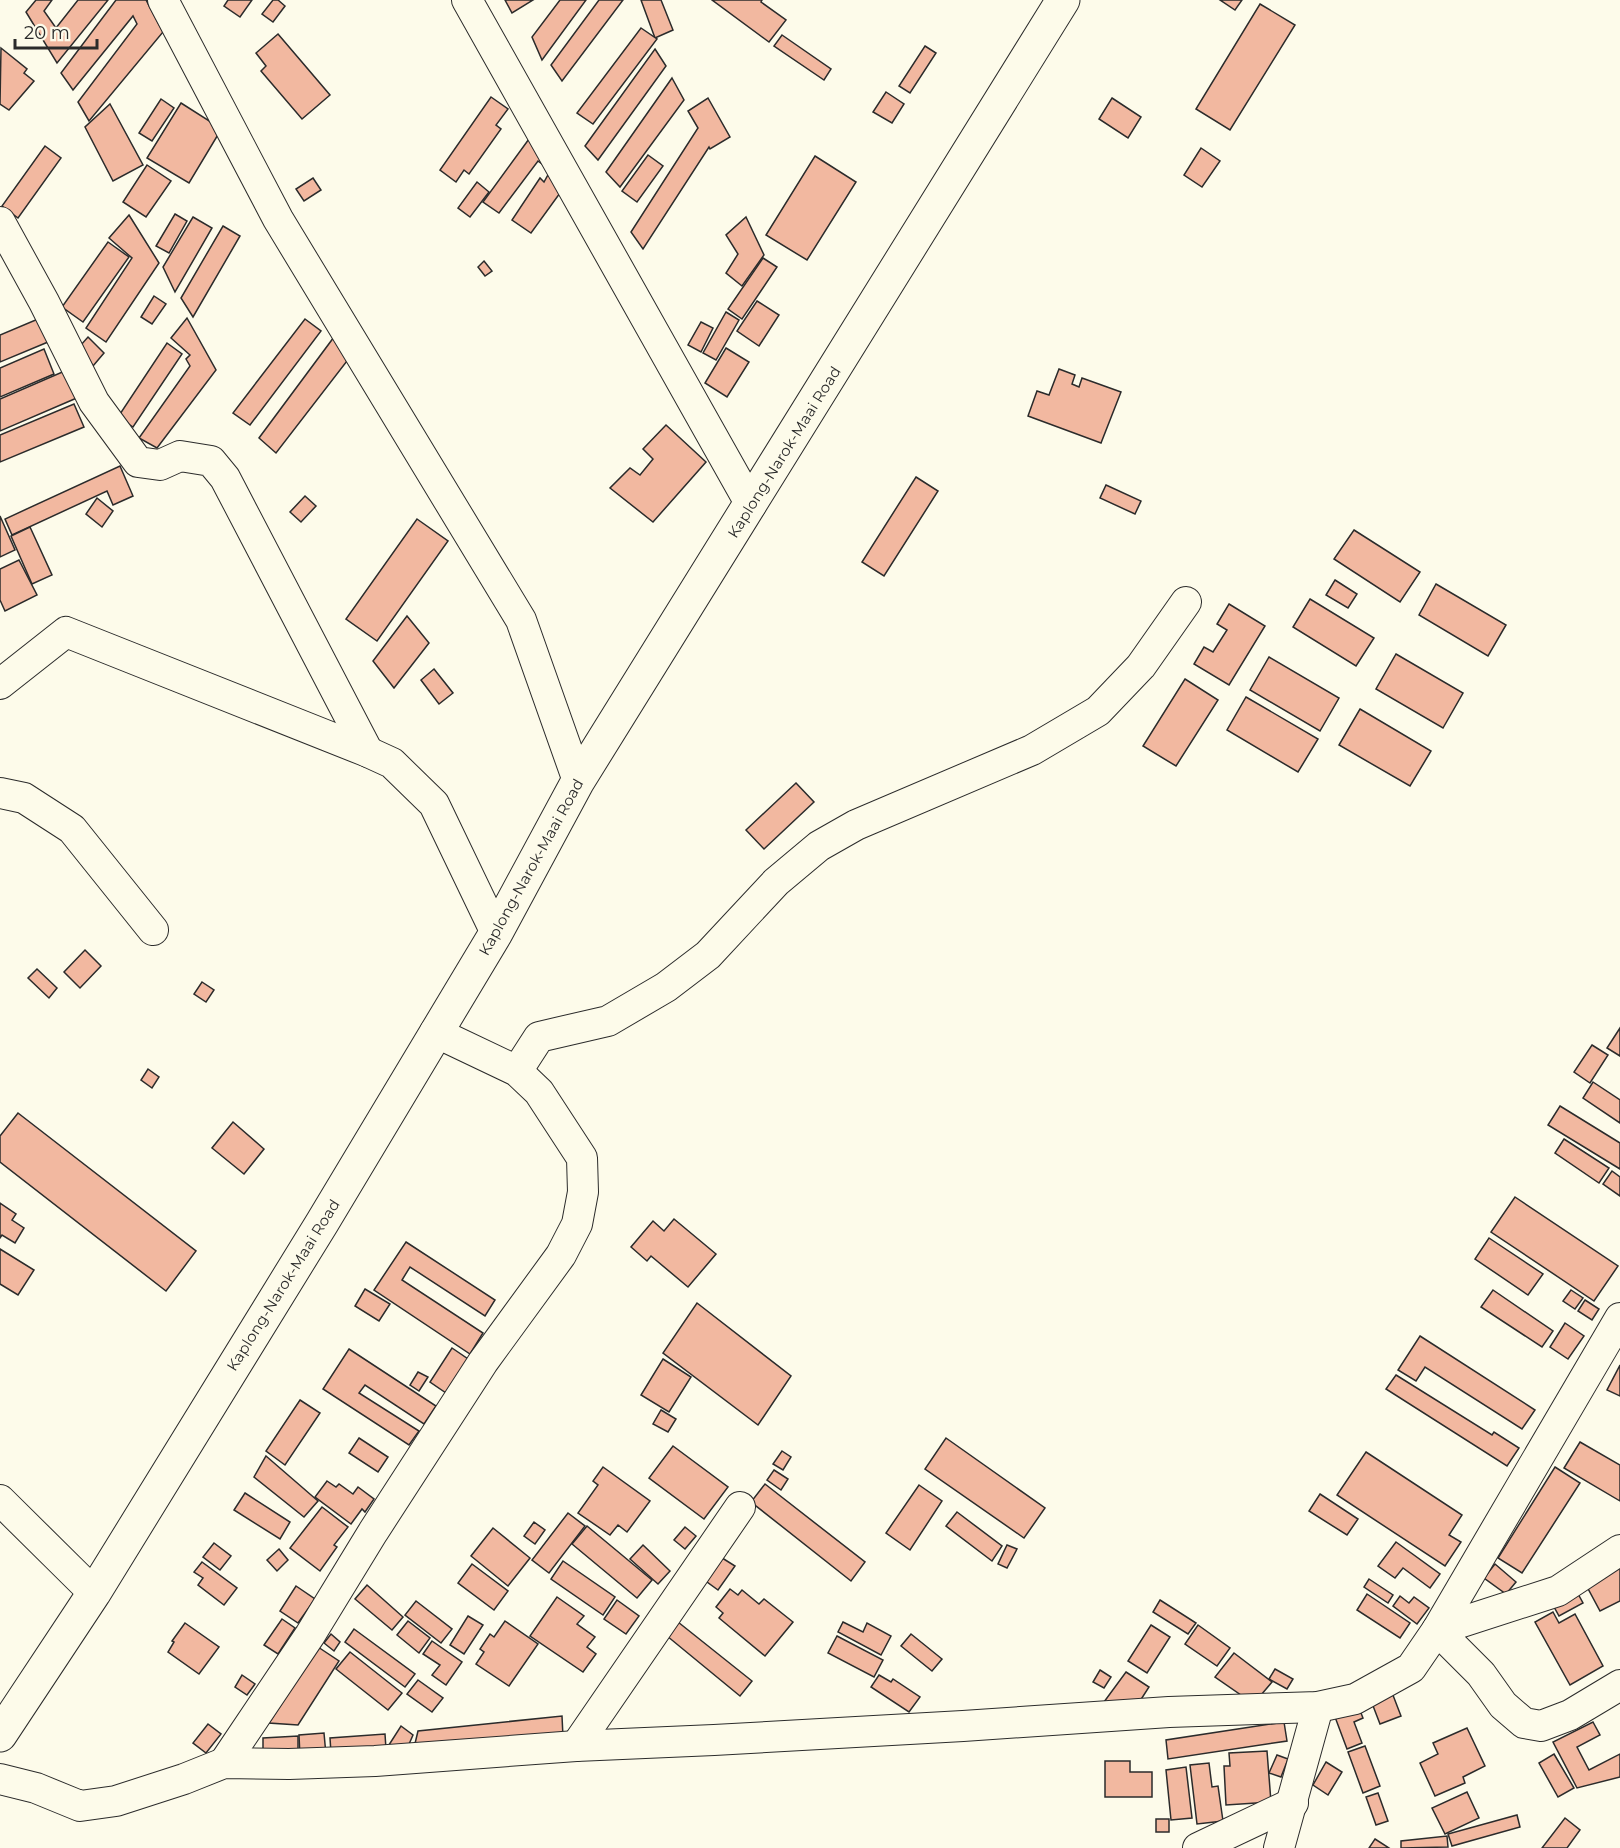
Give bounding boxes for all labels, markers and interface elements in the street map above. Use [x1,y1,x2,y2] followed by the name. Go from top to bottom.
[15,12,98,50] scale bar
[24,22,70,44] text: 20 m
[723,363,845,541] street label: Kaplong-Narok-Maai Road
[474,775,588,959] street label: Kaplong-Narok-Maai Road
[222,1196,344,1374] street label: Kaplong-Narok-Maai Road

